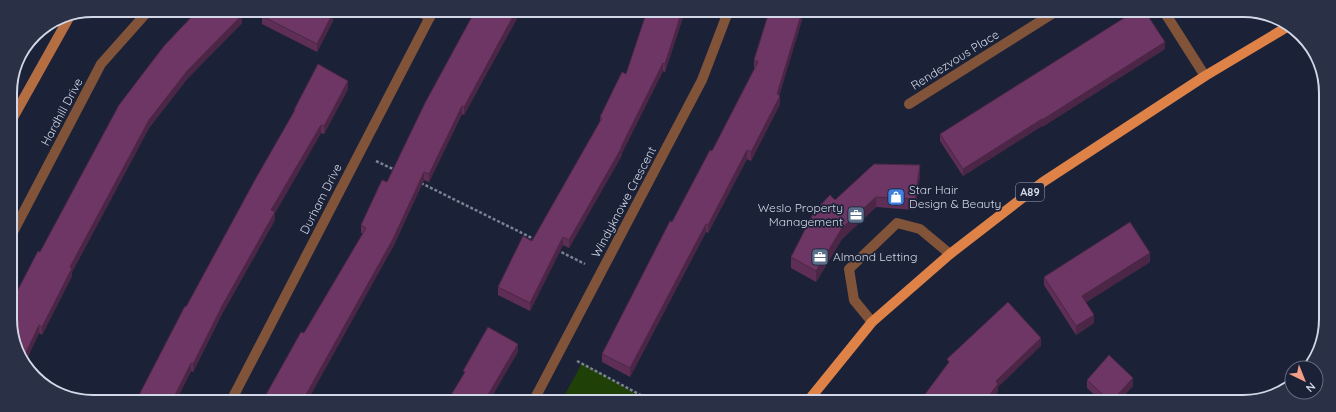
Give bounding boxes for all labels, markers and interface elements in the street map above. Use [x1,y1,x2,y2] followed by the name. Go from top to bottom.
[908,26,1002,93] street label: Rendezvous Place
[37,75,86,148] street label: Hardhill Drive
[588,144,659,260] street label: Windyknowe Crescent
[296,161,345,237] street label: Durham Drive
[909,182,1001,211] place label: Star Hair Design & Beauty
[1016,183,1044,201] road number: A89
[886,187,906,207] shop icon: Star Hair Design & Beauty
[758,200,843,229] place label: Weslo Property Management
[846,205,866,225] office icon: Weslo Property Management
[810,247,830,267] office icon: Almond Letting
[833,249,918,264] place label: Almond Letting
[1284,360,1324,400] north arrow
[1303,379,1319,395] text: N

